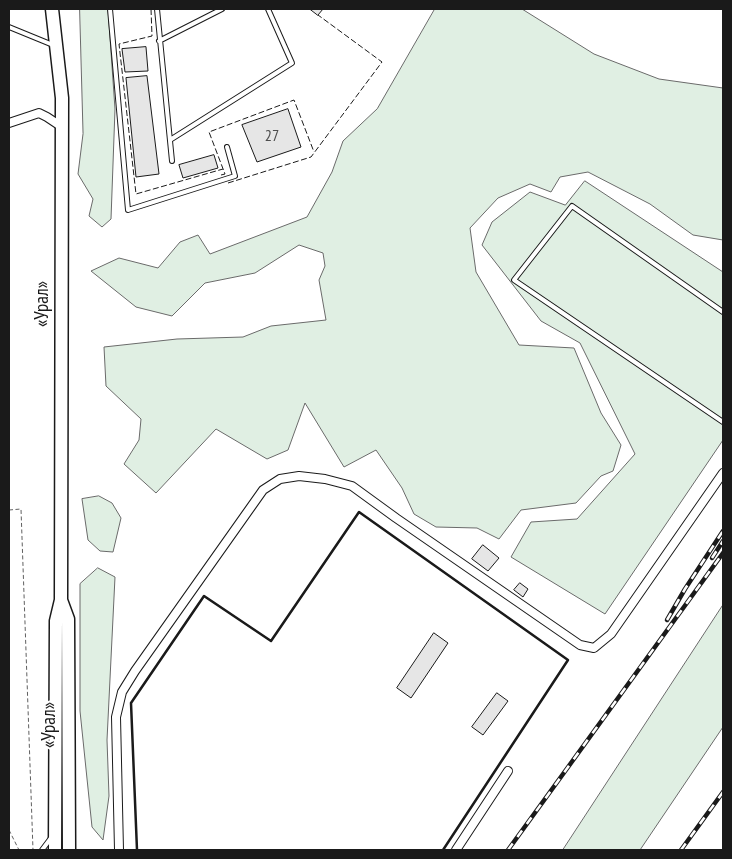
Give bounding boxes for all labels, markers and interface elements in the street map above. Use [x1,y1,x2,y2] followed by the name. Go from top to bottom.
[265,126,279,146] house number: 27
[32,281,54,327] street label: «Урал»
[39,702,61,748] street label: «Урал»

